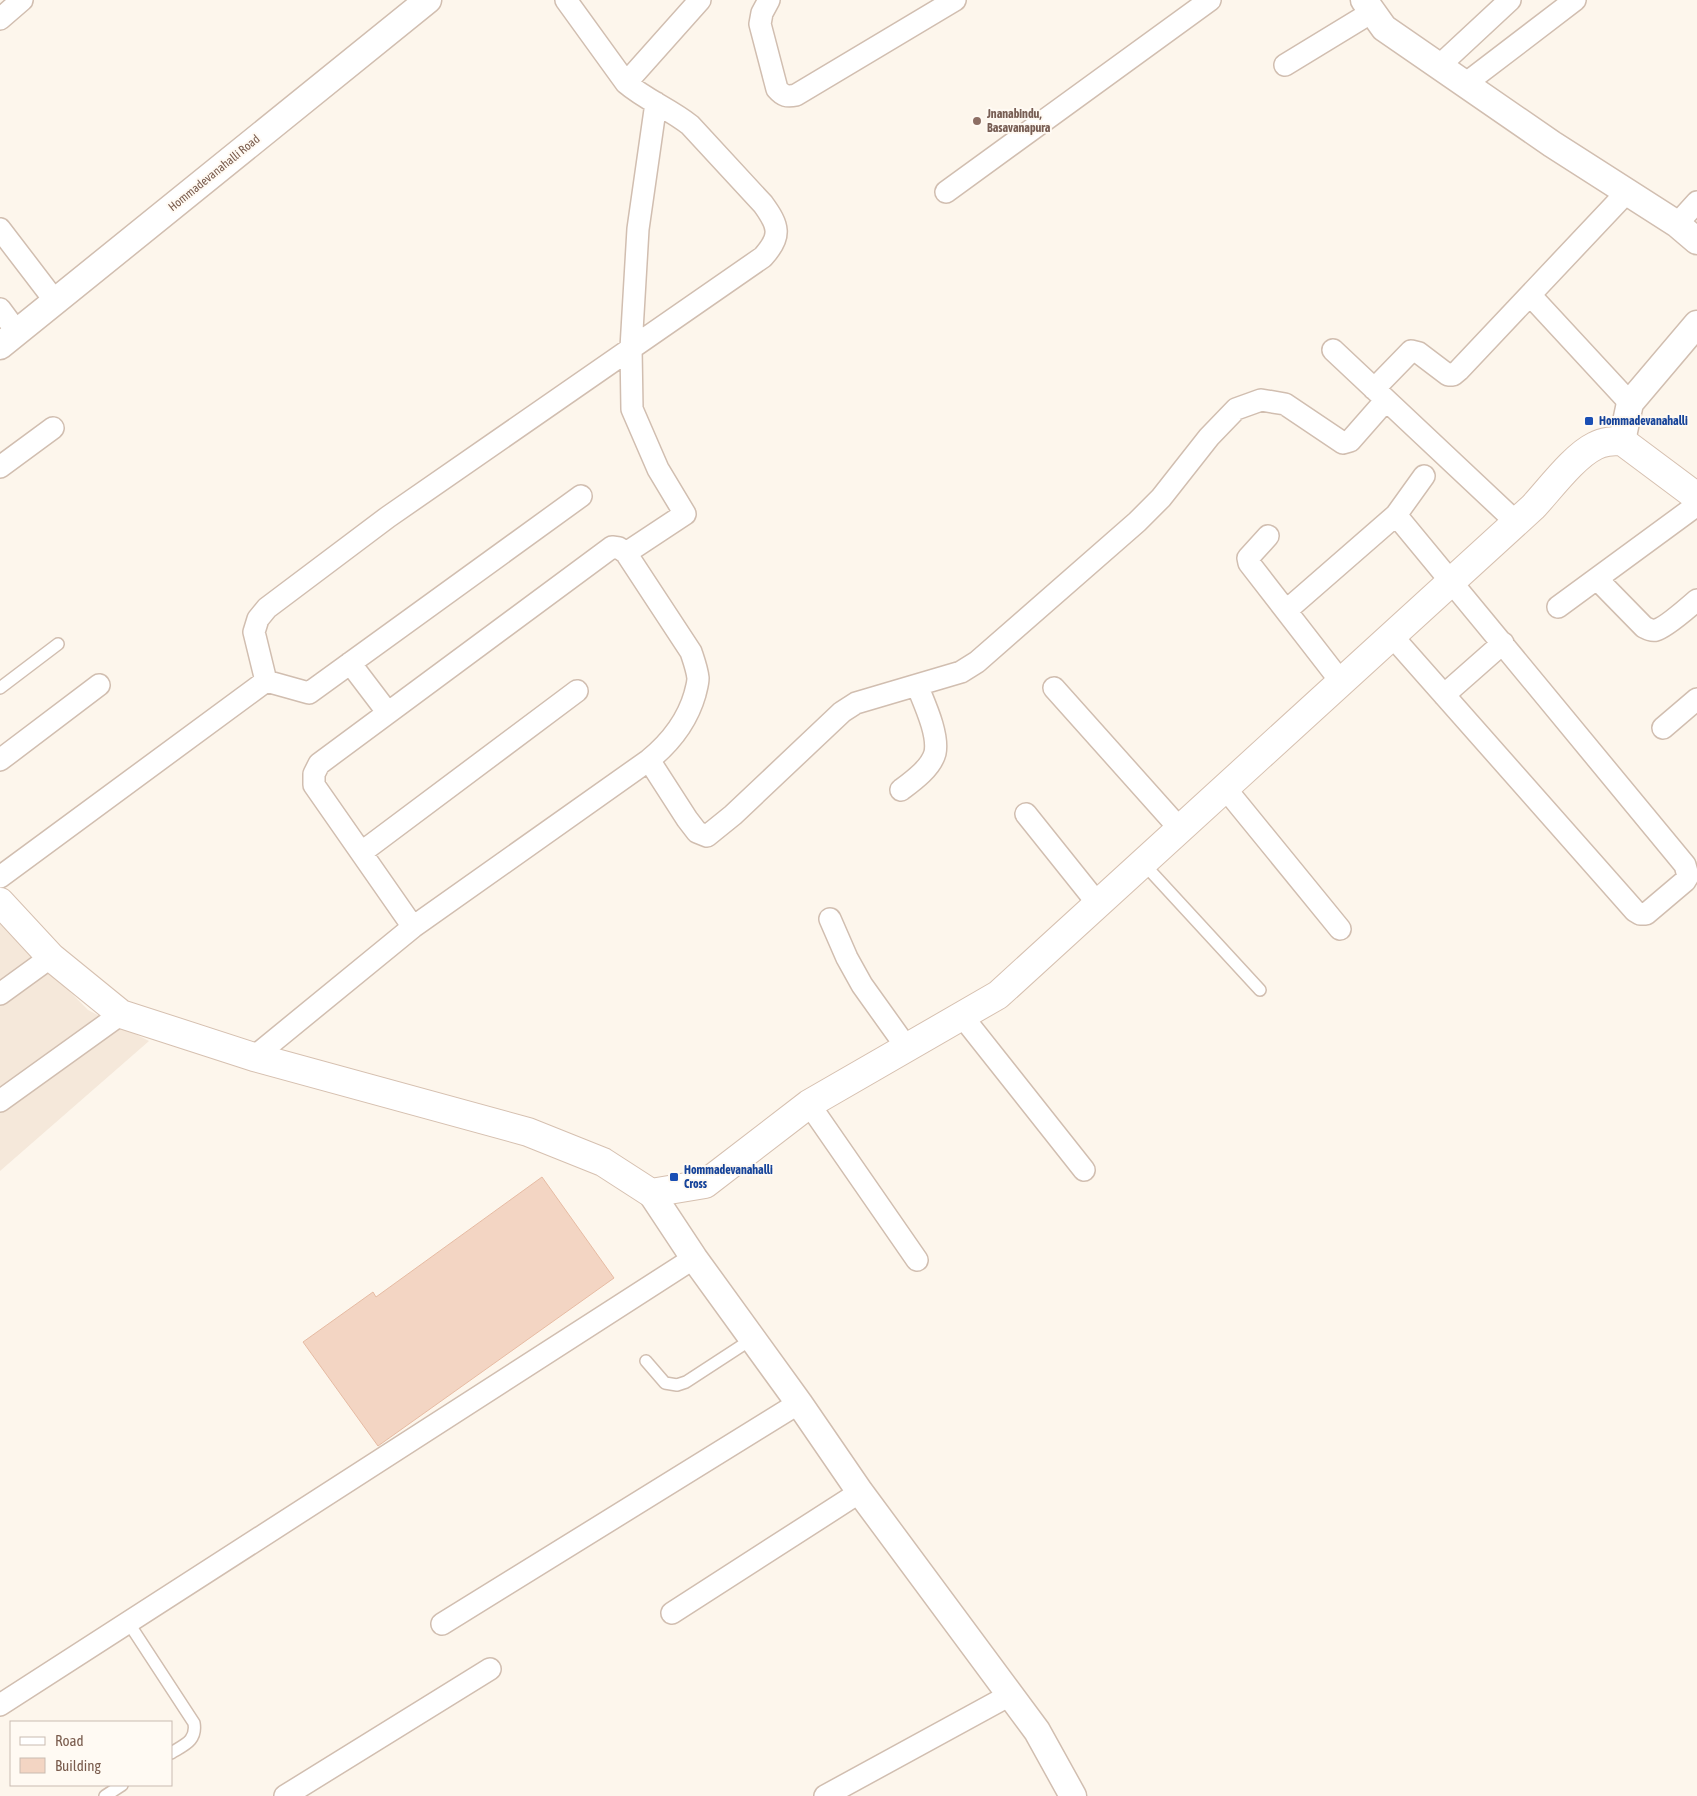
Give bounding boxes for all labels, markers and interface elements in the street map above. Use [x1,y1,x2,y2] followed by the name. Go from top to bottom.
[986,107,1051,135] place label: Jnanabindu, Basavanapura
[971,115,983,127] marker: Jnanabindu, Basavanapura
[166,132,262,214] street label: Hommadevanahalli Road
[1599,414,1688,428] place label: Hommadevanahalli
[1583,415,1595,427] marker: Hommadevanahalli
[684,1163,773,1191] place label: Hommadevanahalli Cross
[668,1171,680,1183] marker: Hommadevanahalli Cross
[10,1721,172,1786] legend
[55,1732,84,1749] text: Road
[55,1757,101,1774] text: Building

